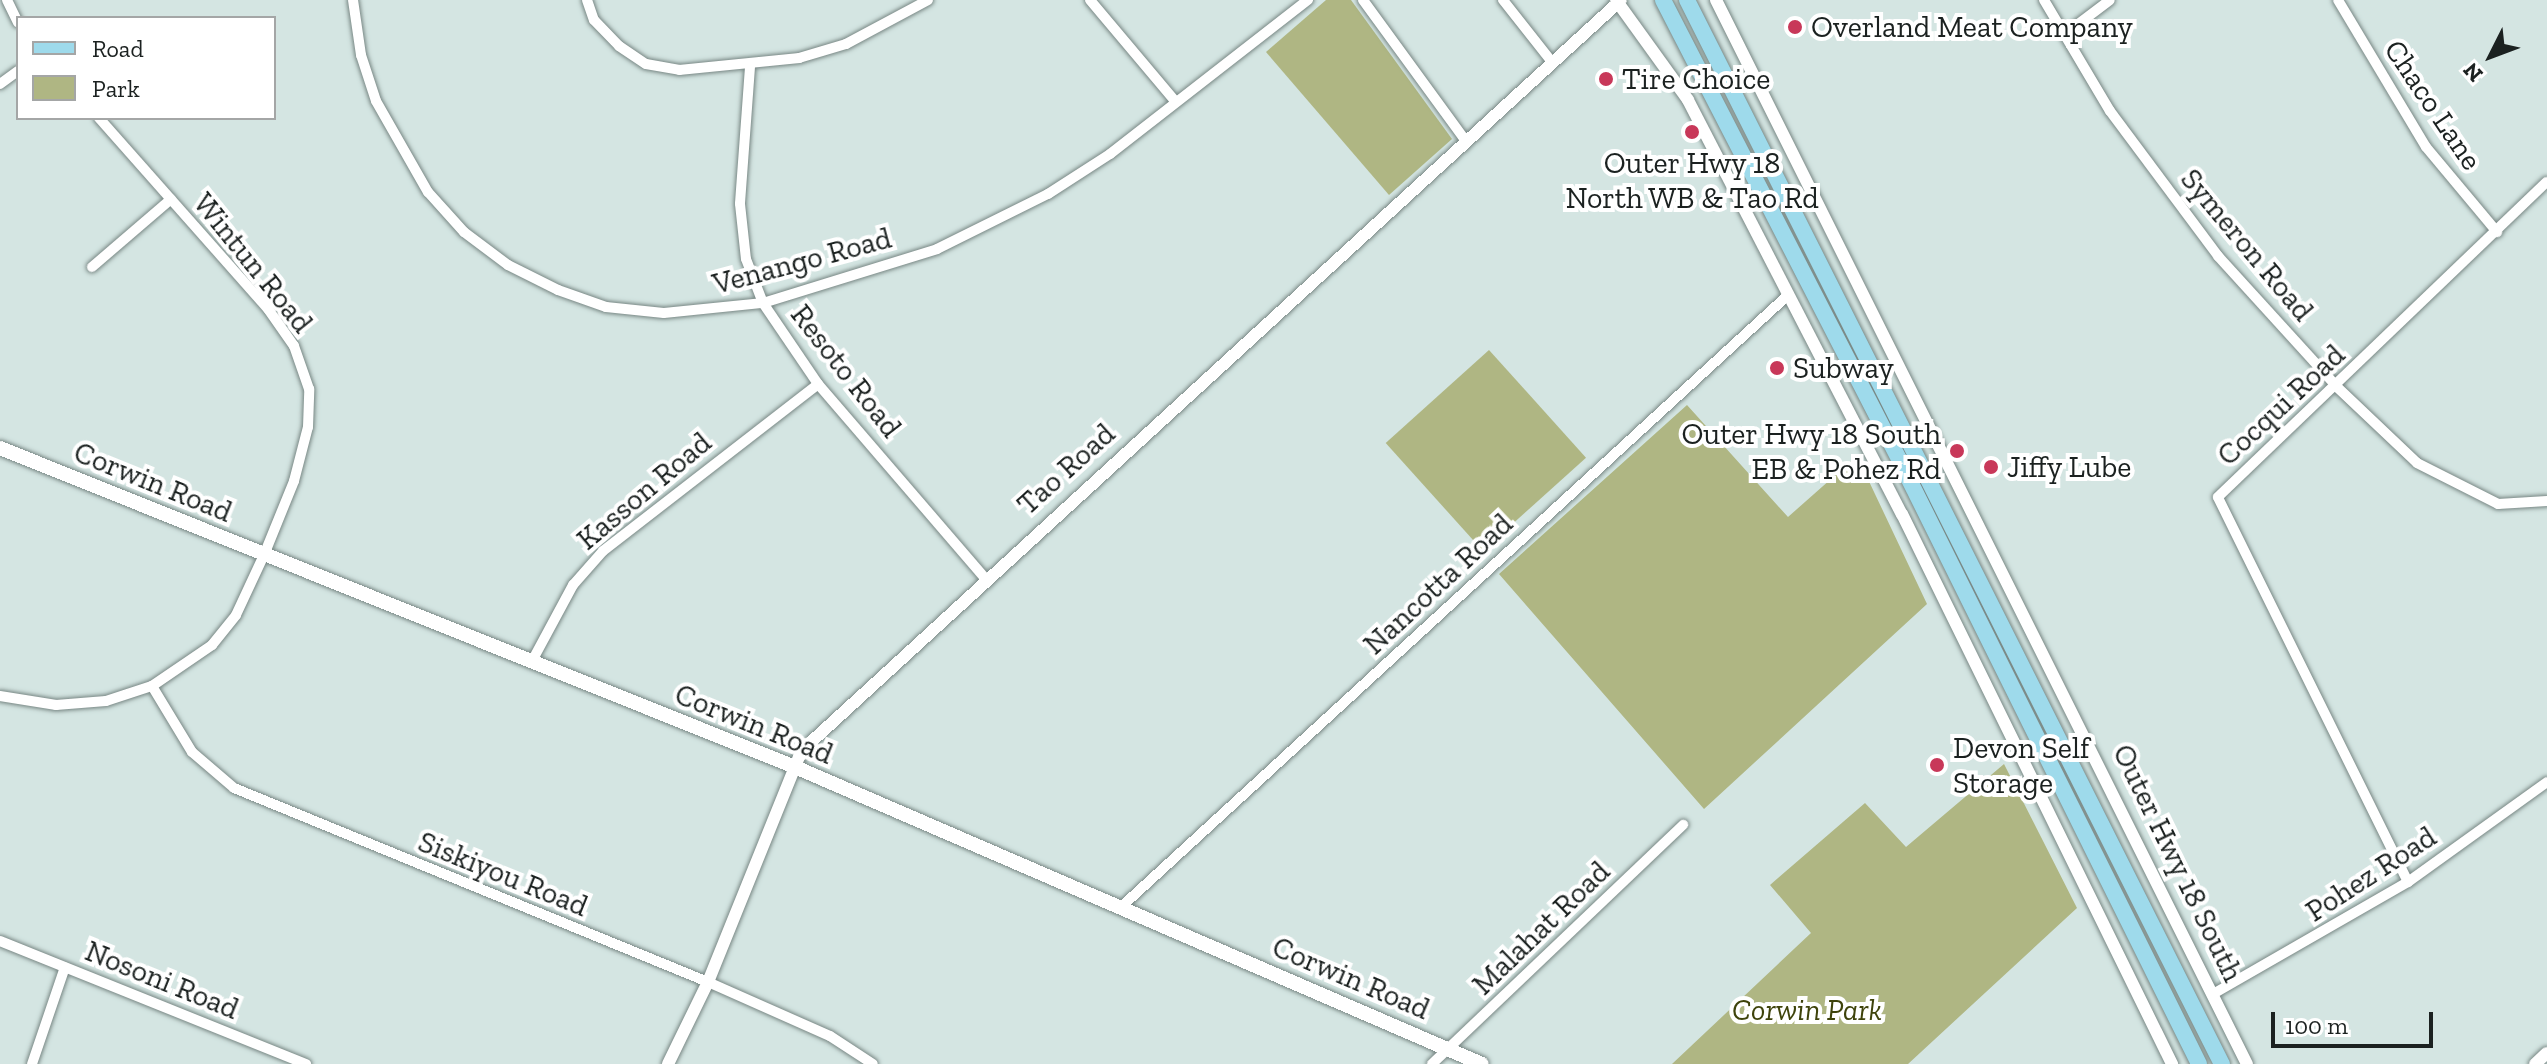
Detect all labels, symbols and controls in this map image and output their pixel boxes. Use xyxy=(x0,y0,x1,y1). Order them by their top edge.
place label: Overland Meat Company xyxy=(1811,9,2133,45)
legend xyxy=(16,16,276,120)
north arrow xyxy=(2451,16,2531,96)
marker: Overland Meat Company xyxy=(1786,18,1804,36)
street label: Chaco Lane xyxy=(2376,33,2490,177)
text: Road xyxy=(92,34,144,63)
text: N xyxy=(2457,57,2488,88)
place label: Tire Choice xyxy=(1622,61,1770,97)
marker: Tire Choice xyxy=(1597,70,1615,88)
text: Park xyxy=(92,74,140,103)
marker: Outer Hwy 18 North WB & Tao Rd xyxy=(1683,123,1701,141)
place label: Outer Hwy 18 North WB & Tao Rd xyxy=(1564,145,1820,216)
street label: Symeron Road xyxy=(2173,162,2321,328)
street label: Wintun Road xyxy=(186,186,320,340)
street label: Venango Road xyxy=(709,220,895,302)
street label: Resoto Road xyxy=(783,297,909,445)
street label: Cocqui Road xyxy=(2210,337,2352,473)
place label: Subway xyxy=(1793,350,1894,386)
marker: Subway xyxy=(1768,359,1786,377)
street label: Tao Road xyxy=(1010,416,1122,522)
place label: Outer Hwy 18 South EB & Pohez Rd xyxy=(1680,416,1941,486)
street label: Kasson Road xyxy=(570,425,718,557)
street label: Corwin Road xyxy=(69,434,237,530)
marker: Outer Hwy 18 South EB & Pohez Rd xyxy=(1948,442,1966,460)
place label: Jiffy Lube xyxy=(2007,449,2132,485)
marker: Jiffy Lube xyxy=(1982,458,2000,476)
street label: Nancotta Road xyxy=(1356,506,1520,662)
street label: Corwin Road xyxy=(670,676,838,772)
place label: Devon Self Storage xyxy=(1953,730,2089,800)
street label: Outer Hwy 18 South xyxy=(2105,738,2251,988)
marker: Devon Self Storage xyxy=(1928,756,1946,774)
street label: Pohez Road xyxy=(2299,819,2443,929)
street label: Siskiyou Road xyxy=(413,824,593,924)
street label: Malahat Road xyxy=(1465,854,1617,1002)
street label: Corwin Road xyxy=(1267,929,1435,1027)
street label: Nosoni Road xyxy=(80,933,244,1027)
park label: Corwin Park xyxy=(1732,992,1882,1028)
scale bar xyxy=(2275,996,2437,1046)
text: 100 m xyxy=(2285,1011,2348,1040)

